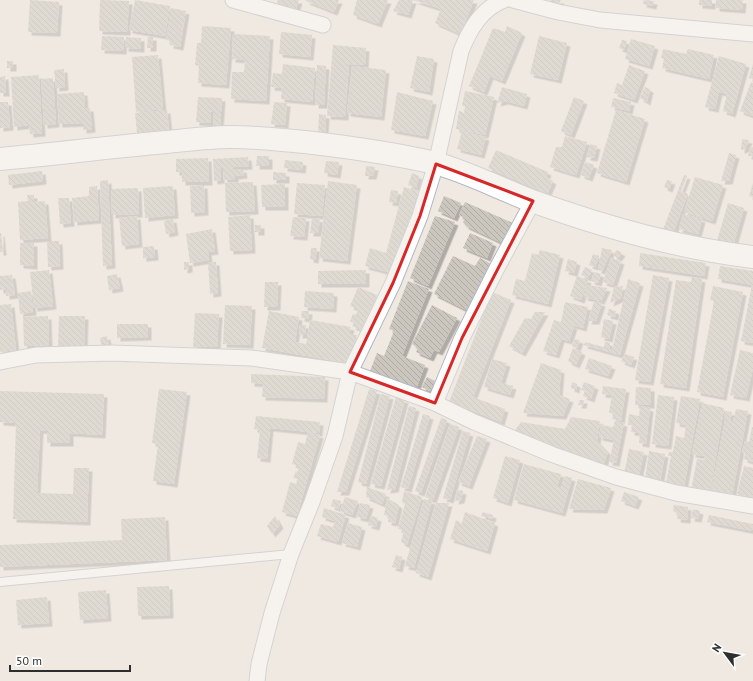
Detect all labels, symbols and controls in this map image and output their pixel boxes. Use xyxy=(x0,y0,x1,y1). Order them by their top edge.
north arrow xyxy=(705,633,745,673)
text: N xyxy=(709,641,724,654)
scale bar xyxy=(10,647,130,673)
text: 50 m xyxy=(16,653,42,668)

